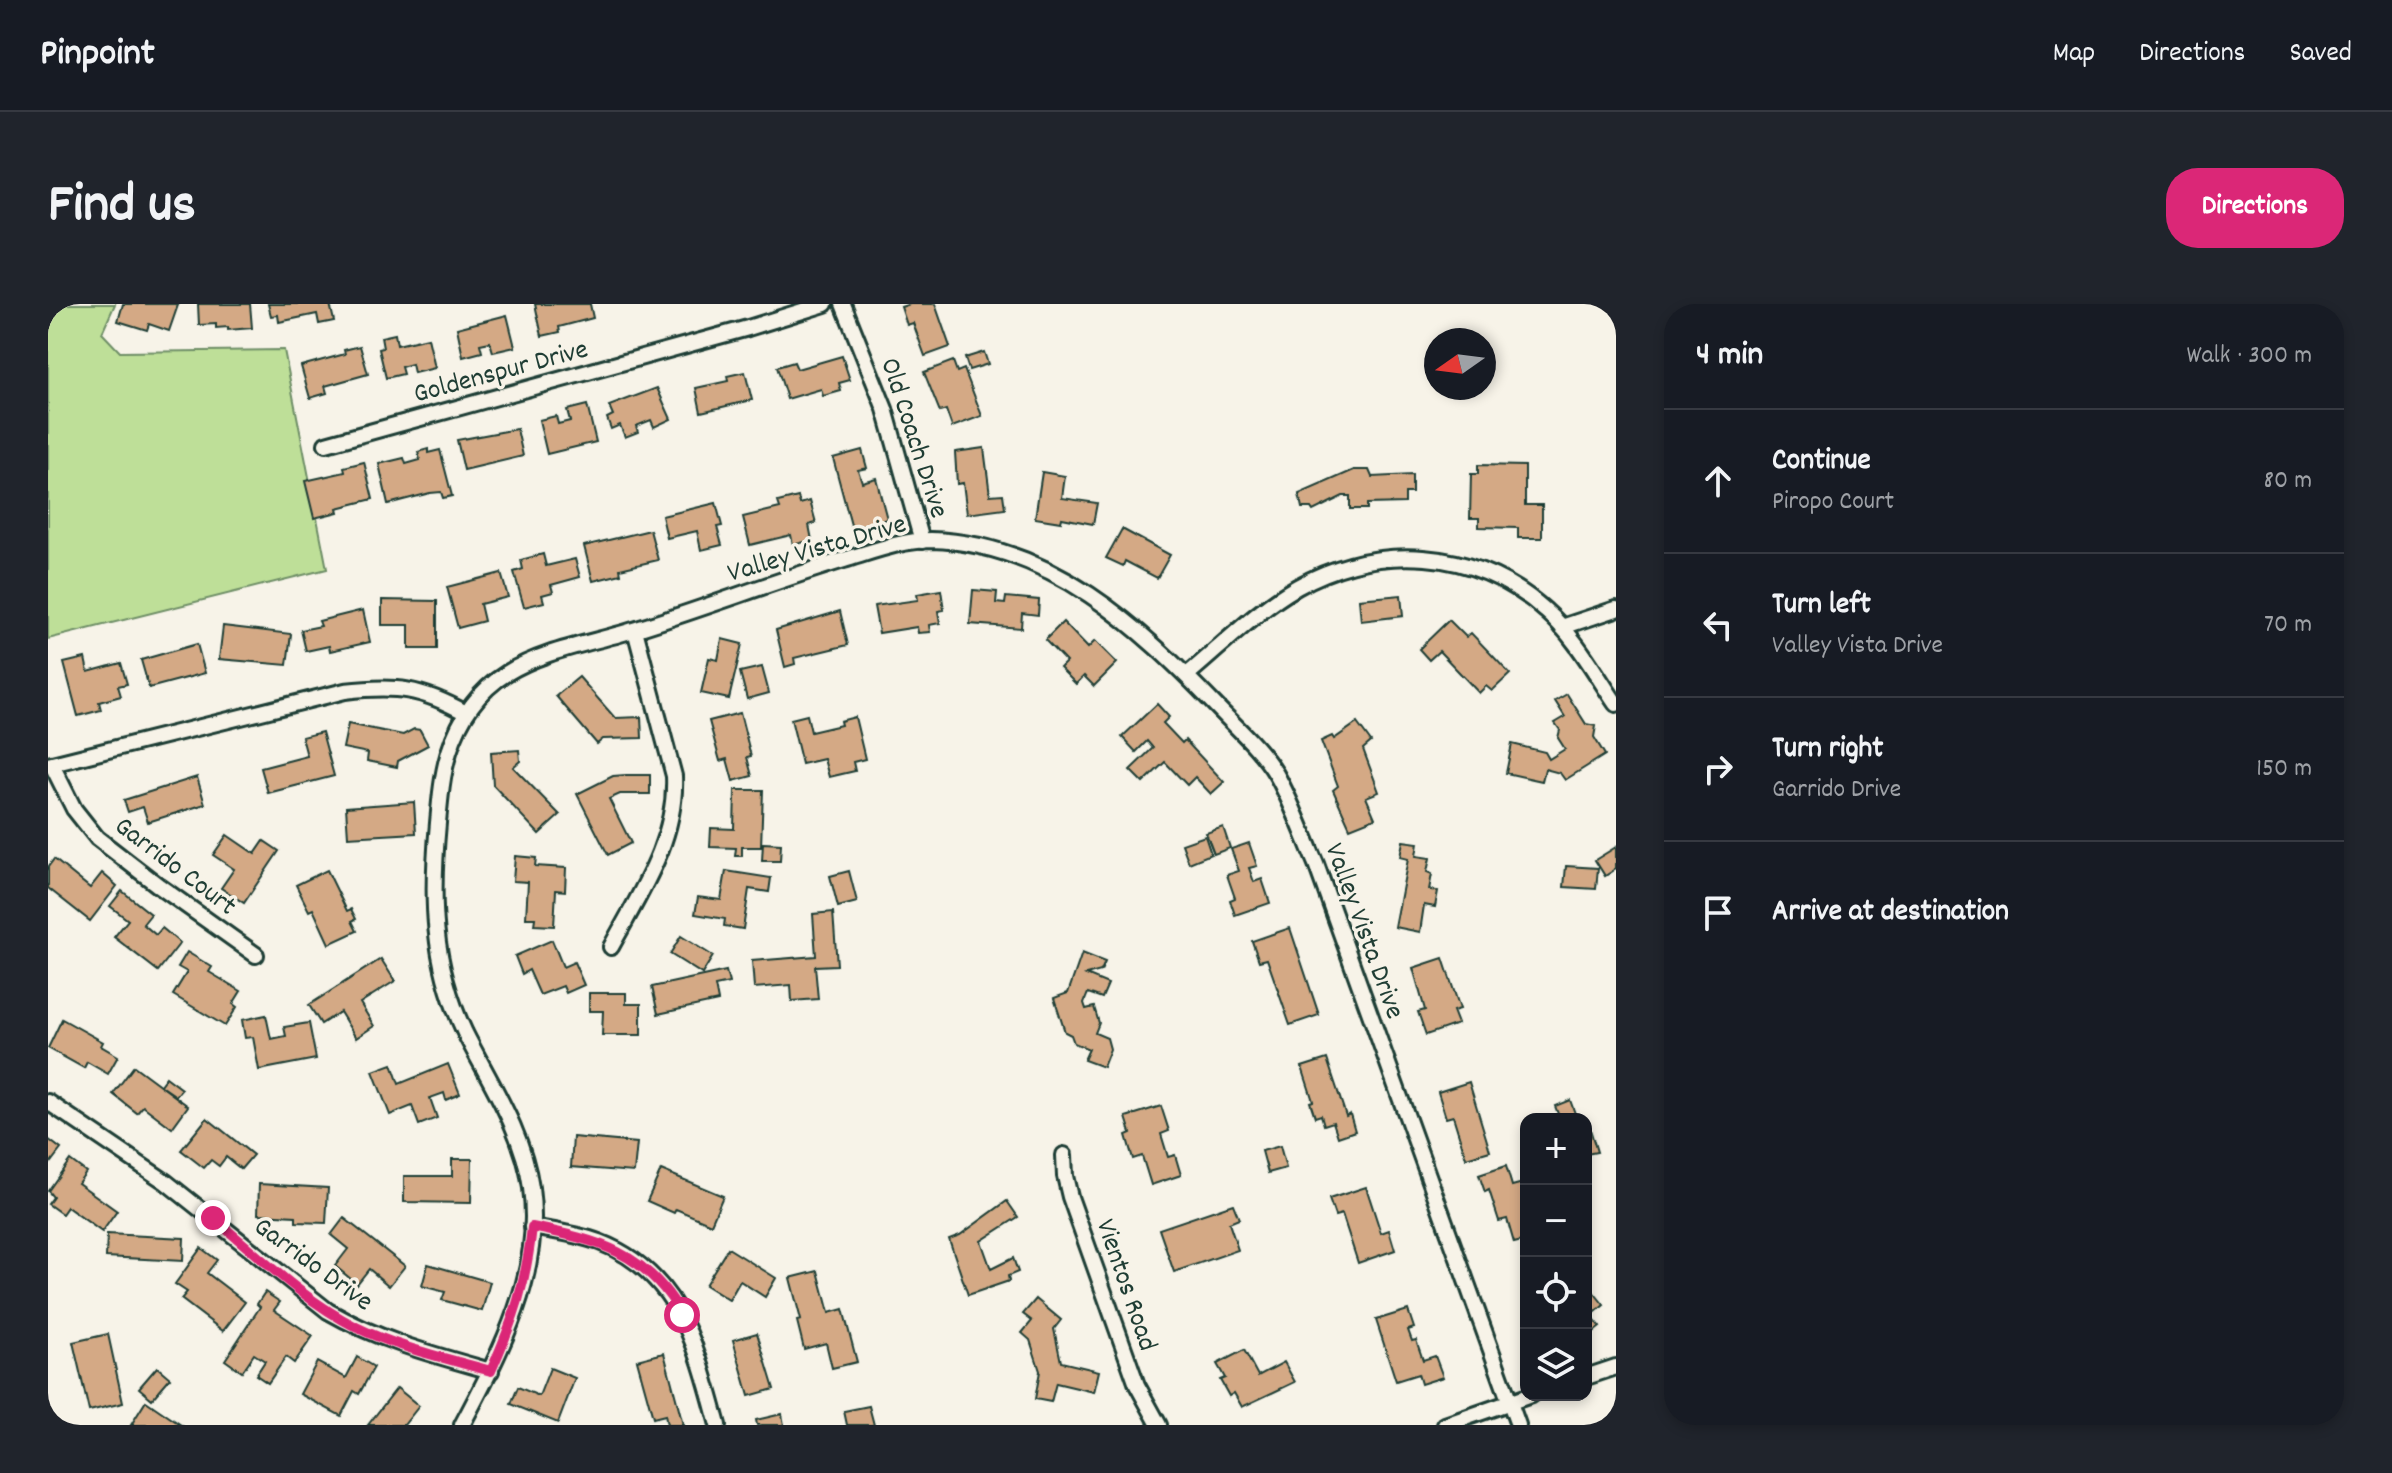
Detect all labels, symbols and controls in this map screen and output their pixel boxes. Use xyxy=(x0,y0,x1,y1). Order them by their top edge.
text: Pinpoint xyxy=(40,28,155,83)
text: Map xyxy=(2053,35,2095,75)
text: Directions xyxy=(2139,35,2245,75)
text: Saved xyxy=(2289,35,2352,75)
text: Find us xyxy=(48,168,196,248)
button: Directions xyxy=(2166,168,2344,248)
north arrow xyxy=(1424,328,1496,400)
street label: Goldenspur Drive xyxy=(410,331,593,416)
text: 4 min xyxy=(1696,332,1763,381)
text: Walk · 300 m xyxy=(2186,338,2312,375)
street label: Old Coach Drive xyxy=(868,353,957,524)
text: Continue xyxy=(1772,441,1871,484)
icon: ahead xyxy=(1696,459,1740,503)
text: 80 m xyxy=(2264,463,2312,500)
text: Piropo Court xyxy=(1772,484,1894,521)
street label: Valley Vista Drive xyxy=(723,506,911,595)
text: Turn left xyxy=(1772,585,1871,628)
icon: left xyxy=(1696,603,1740,647)
text: 70 m xyxy=(2264,607,2312,644)
text: Valley Vista Drive xyxy=(1772,628,1943,665)
text: Turn right xyxy=(1772,729,1883,772)
icon: right xyxy=(1696,747,1740,791)
text: 150 m xyxy=(2256,751,2312,788)
text: Garrido Drive xyxy=(1772,772,1901,809)
street label: Garrido Court xyxy=(104,809,244,927)
street label: Valley Vista Drive xyxy=(1312,838,1413,1025)
icon: arrive xyxy=(1696,891,1740,935)
text: Arrive at destination xyxy=(1772,892,2009,935)
map controls xyxy=(1520,1113,1592,1401)
button: + xyxy=(1520,1113,1592,1185)
button: − xyxy=(1520,1185,1592,1257)
route end xyxy=(195,1200,231,1236)
street label: Garrido Drive xyxy=(244,1209,380,1323)
street label: Vientos Road xyxy=(1083,1214,1166,1357)
button: locate xyxy=(1520,1257,1592,1329)
route start xyxy=(664,1297,700,1333)
button: layers xyxy=(1520,1329,1592,1401)

